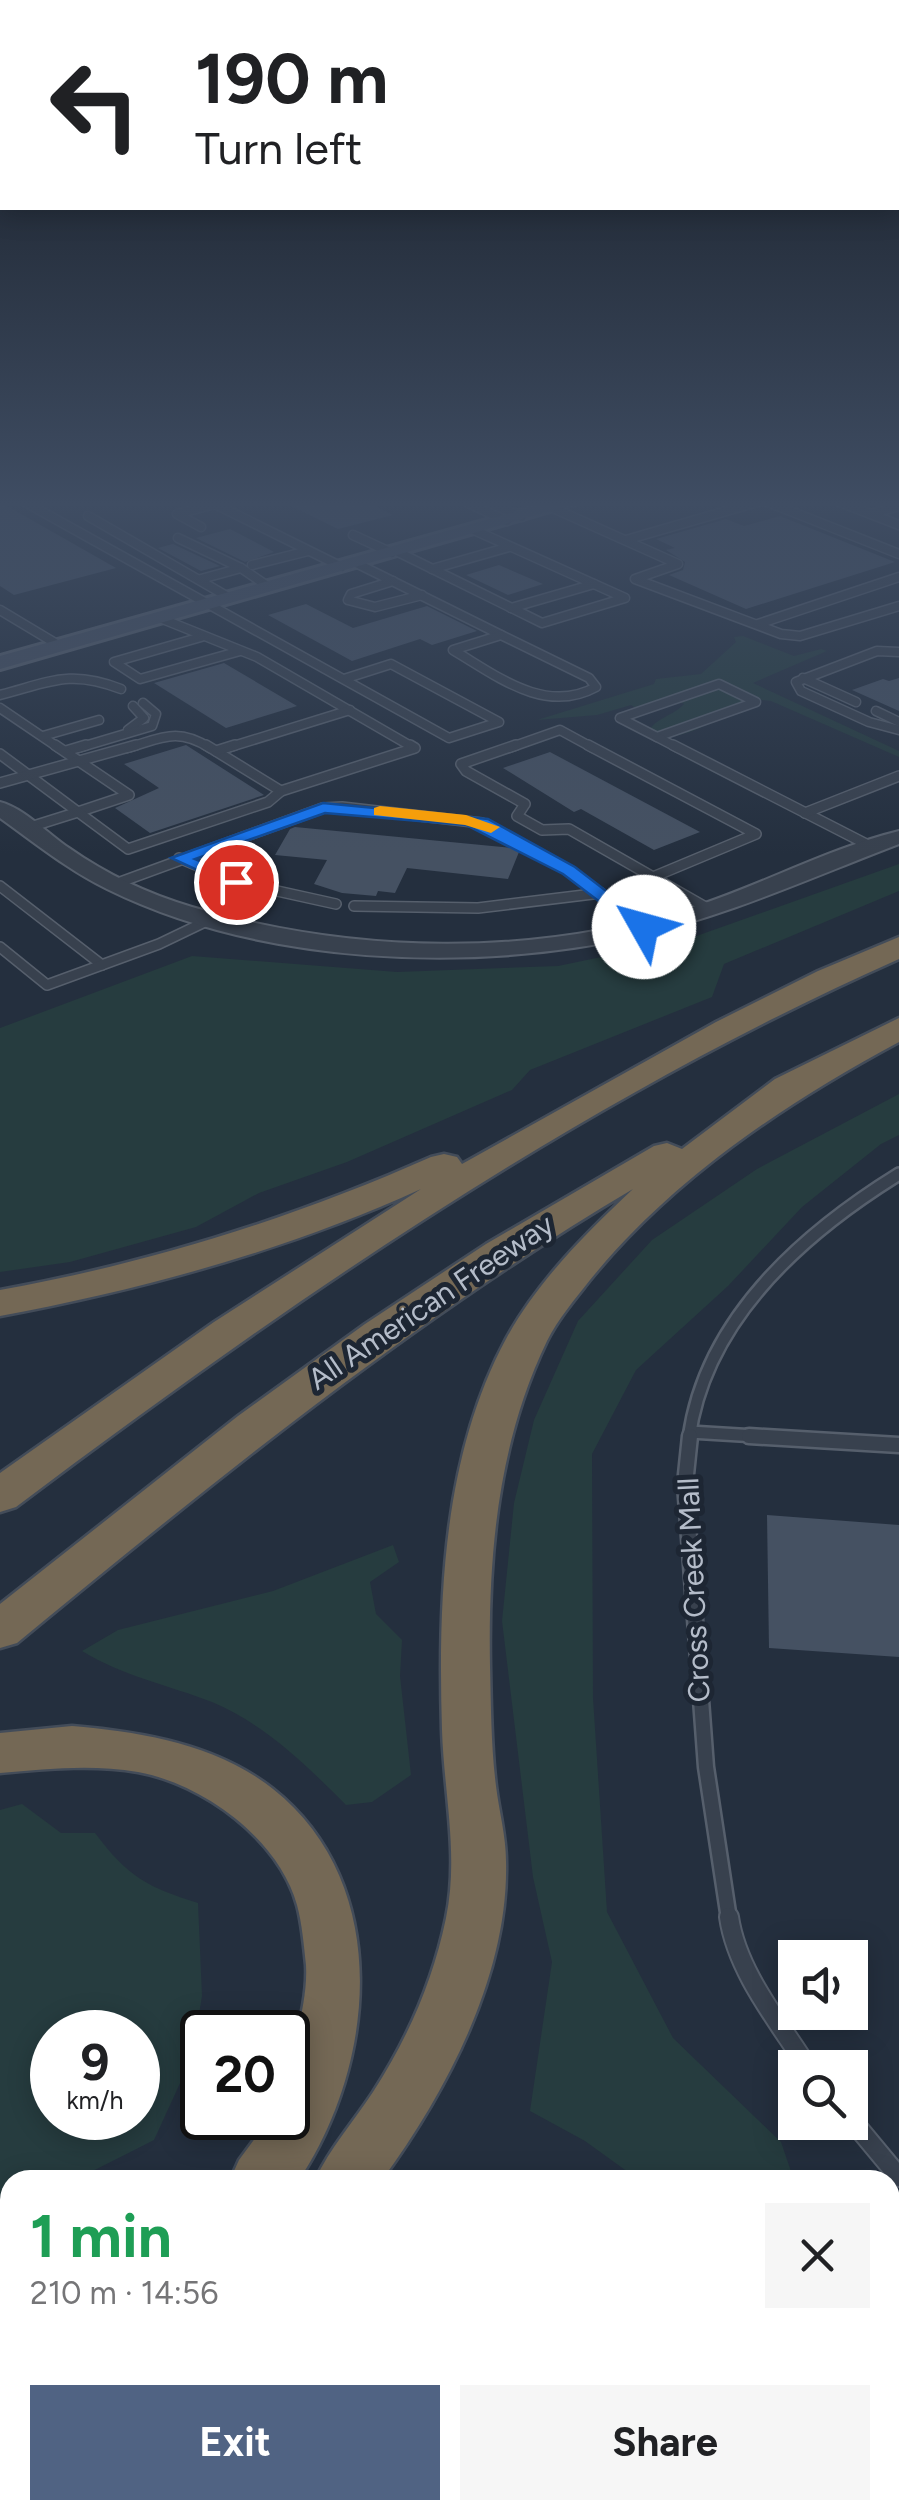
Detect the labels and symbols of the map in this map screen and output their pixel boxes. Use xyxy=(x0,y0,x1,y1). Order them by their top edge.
pin xyxy=(194,840,279,925)
position arrow xyxy=(592,875,696,979)
street label: All American Freeway xyxy=(301,1205,561,1398)
street label: Cross Creek Mall xyxy=(669,1477,718,1703)
speed limit sign: 20 xyxy=(180,2010,310,2140)

